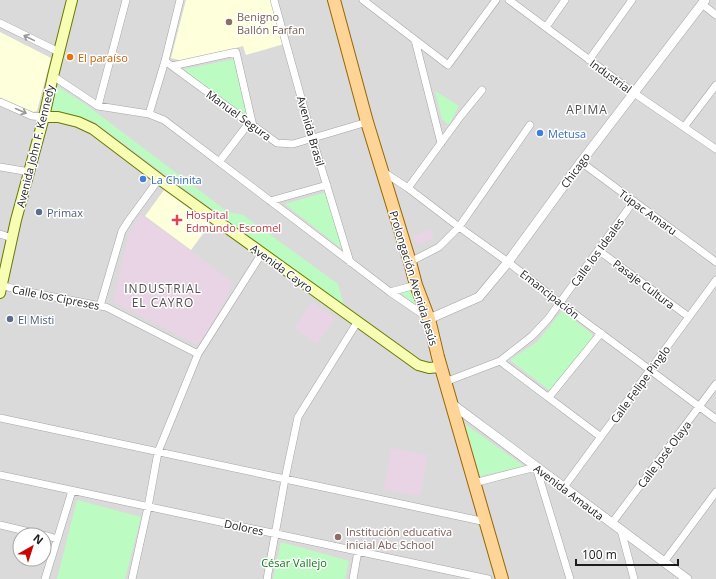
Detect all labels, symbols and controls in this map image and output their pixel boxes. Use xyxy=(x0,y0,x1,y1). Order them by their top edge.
place label: Benigno Ballón Farfan xyxy=(237,9,305,37)
marker: Benigno Ballón Farfan xyxy=(224,17,234,27)
one-way arrow xyxy=(24,34,36,41)
place label: El paraíso xyxy=(78,50,128,65)
marker: El paraíso xyxy=(65,52,75,62)
street label: Industrial xyxy=(587,56,635,96)
street label: Avenida John F. Kennedy xyxy=(12,83,58,209)
street label: Manuel Segura xyxy=(204,86,274,144)
street label: Avenida Brasil xyxy=(294,94,328,168)
district label: APIMA xyxy=(566,101,608,118)
one-way arrow xyxy=(15,108,27,116)
place label: Metusa xyxy=(548,126,586,141)
marker: Metusa xyxy=(535,128,545,138)
street label: Chicago xyxy=(557,149,593,191)
place label: La Chinita xyxy=(151,172,202,187)
marker: La Chinita xyxy=(138,174,148,184)
street label: Túpac Amaru xyxy=(616,186,680,238)
place label: Primax xyxy=(47,205,83,220)
marker: Primax xyxy=(34,207,44,217)
place label: Hospital Edmundo Escomel xyxy=(186,207,281,235)
street label: Prolongación Avenida Jesús xyxy=(386,209,442,347)
marker: Hospital Edmundo Escomel xyxy=(171,214,183,226)
street label: Calle los Ideales xyxy=(567,215,627,289)
street label: Avenida Cayro xyxy=(248,240,316,296)
street label: Pasaje Cultura xyxy=(610,256,678,312)
street label: Emancipación xyxy=(517,266,583,322)
district label: INDUSTRIAL EL CAYRO xyxy=(124,280,202,311)
street label: Calle los Cipreses xyxy=(11,281,101,313)
place label: El Misti xyxy=(18,312,54,327)
marker: El Misti xyxy=(5,314,15,324)
street label: Calle Felipe Pinglo xyxy=(607,342,673,426)
street label: Calle José Olaya xyxy=(634,417,694,491)
street label: Avenida Amauta xyxy=(531,461,607,523)
street label: Dolores xyxy=(223,516,265,538)
place label: Institución educativa inicial Abc School xyxy=(346,524,452,552)
north arrow xyxy=(12,527,52,567)
text: N xyxy=(30,530,47,547)
marker: Institución educativa inicial Abc School xyxy=(333,532,343,542)
scale bar xyxy=(576,541,678,567)
text: 100 m xyxy=(582,546,617,563)
park label: César Vallejo xyxy=(261,555,327,570)

